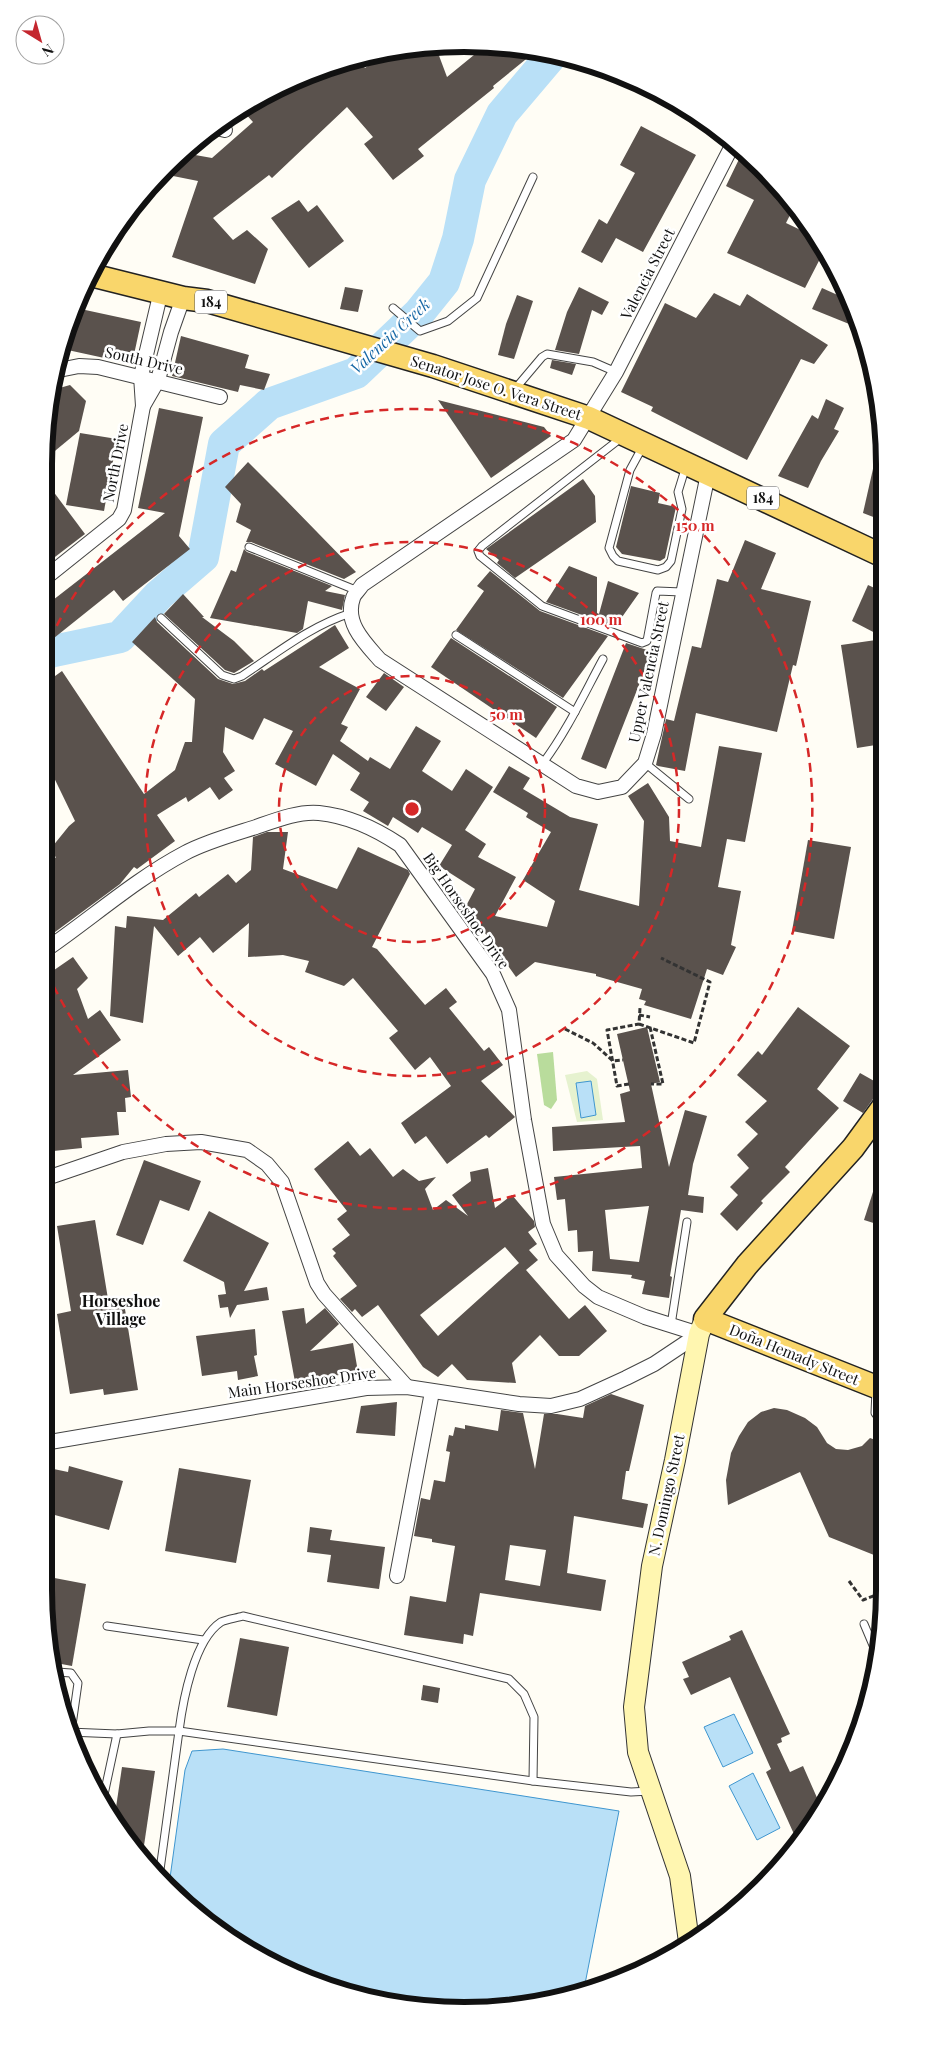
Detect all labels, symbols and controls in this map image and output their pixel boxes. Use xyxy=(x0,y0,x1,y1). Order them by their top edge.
north arrow xyxy=(15,15,65,65)
text: N xyxy=(38,40,58,61)
street label: Valencia Street xyxy=(615,224,679,323)
road number: 184 xyxy=(195,290,227,314)
water label: Valencia Creek xyxy=(345,293,434,378)
street label: South Drive xyxy=(103,341,185,379)
street label: Senator Jose O. Vera Street xyxy=(408,350,585,424)
street label: North Drive xyxy=(98,422,132,504)
road number: 184 xyxy=(747,486,779,509)
text: 150 m xyxy=(675,515,715,535)
street label: Upper Valencia Street xyxy=(623,598,673,744)
text: 100 m xyxy=(580,609,623,629)
text: 50 m xyxy=(489,704,523,724)
centre of rings xyxy=(403,800,421,818)
street label: Big Horseshoe Drive xyxy=(419,848,514,972)
district label: Horseshoe Village xyxy=(82,1290,160,1329)
street label: Doña Hemady Street xyxy=(726,1319,863,1390)
street label: Main Horseshoe Drive xyxy=(226,1362,377,1402)
street label: N. Domingo Street xyxy=(643,1432,689,1557)

